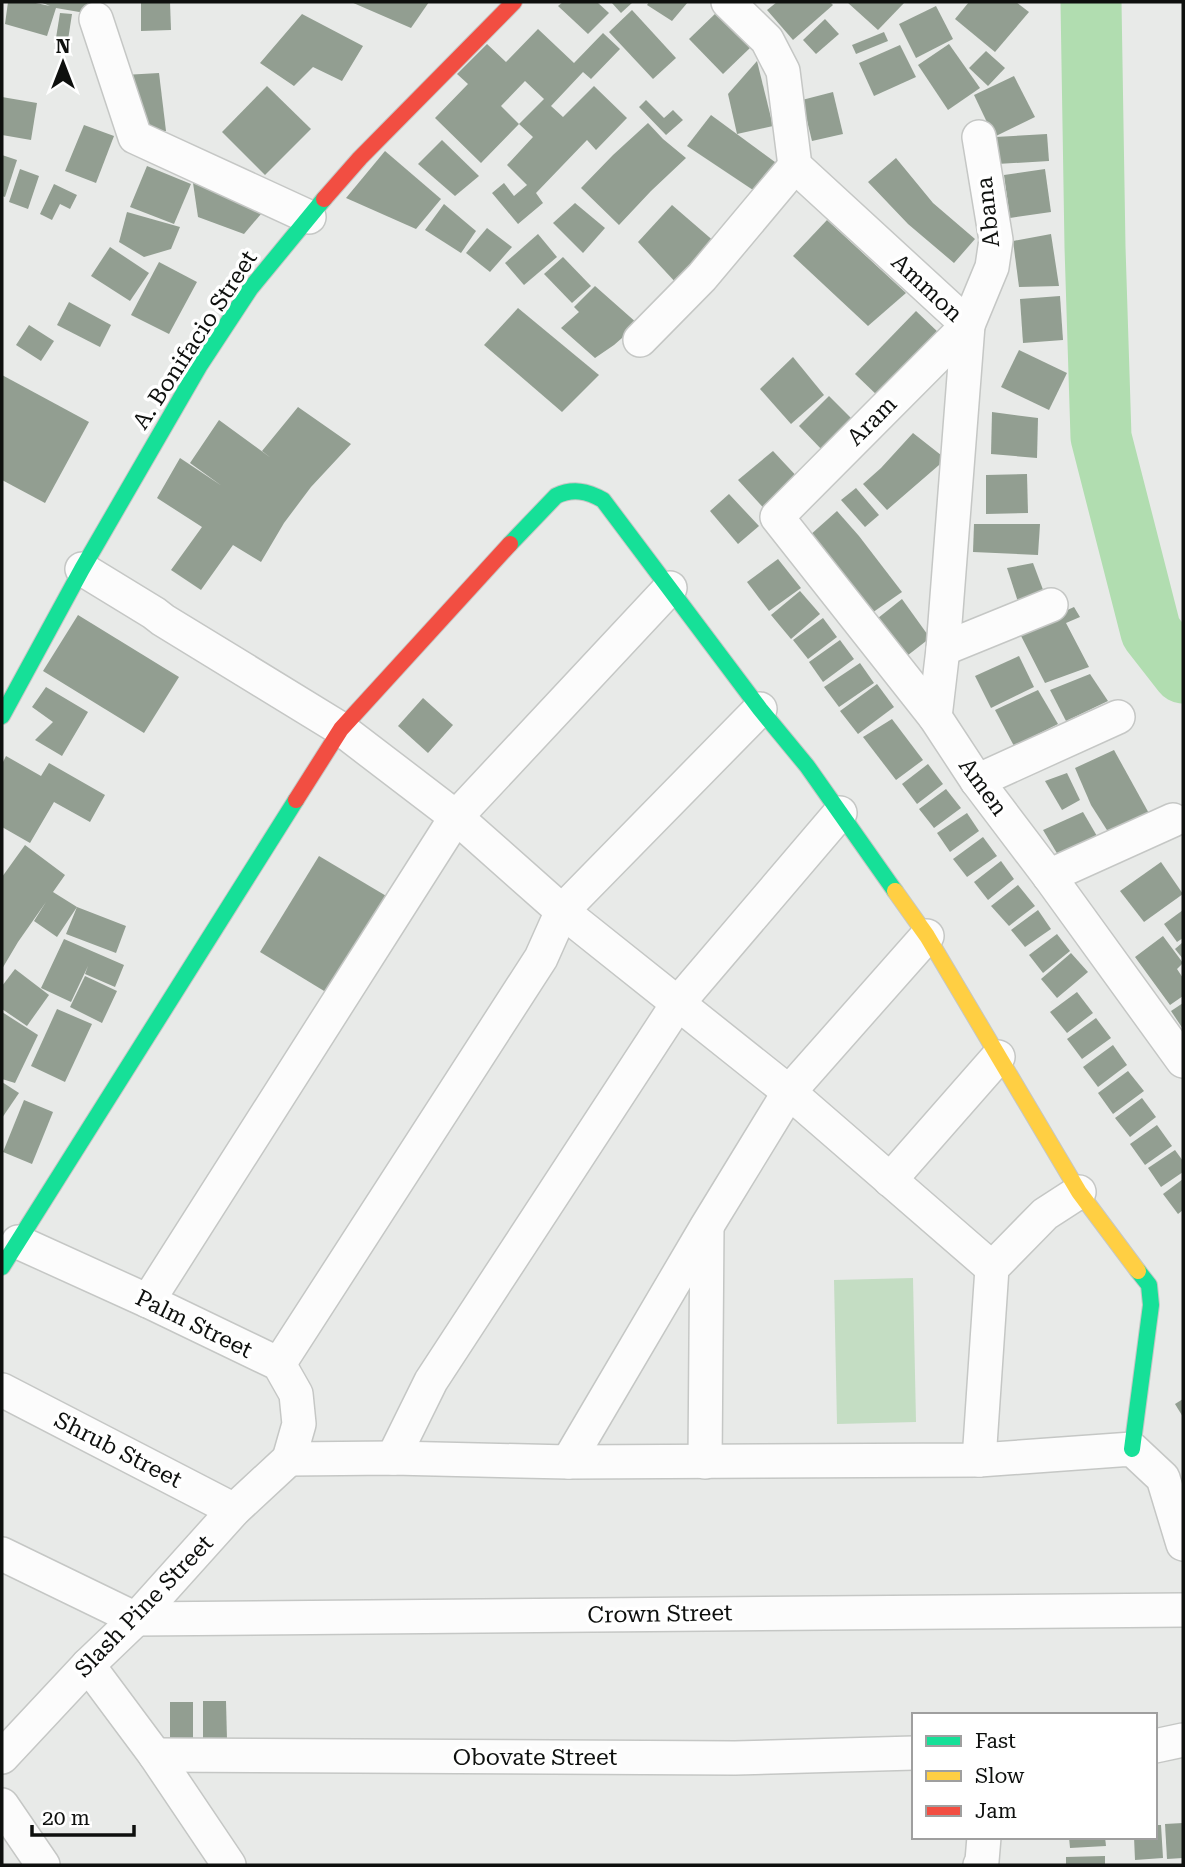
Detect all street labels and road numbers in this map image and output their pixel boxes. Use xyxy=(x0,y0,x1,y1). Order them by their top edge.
street label: Abana xyxy=(971,175,1005,249)
street label: A. Bonifacio Street xyxy=(127,245,263,434)
street label: Ammon xyxy=(886,248,968,328)
street label: Aram xyxy=(842,391,902,451)
street label: Amen xyxy=(953,753,1013,821)
street label: Palm Street xyxy=(131,1284,257,1364)
street label: Shrub Street xyxy=(50,1406,187,1494)
street label: Slash Pine Street xyxy=(69,1529,219,1683)
street label: Crown Street xyxy=(587,1599,733,1629)
street label: Obovate Street xyxy=(453,1744,618,1771)

